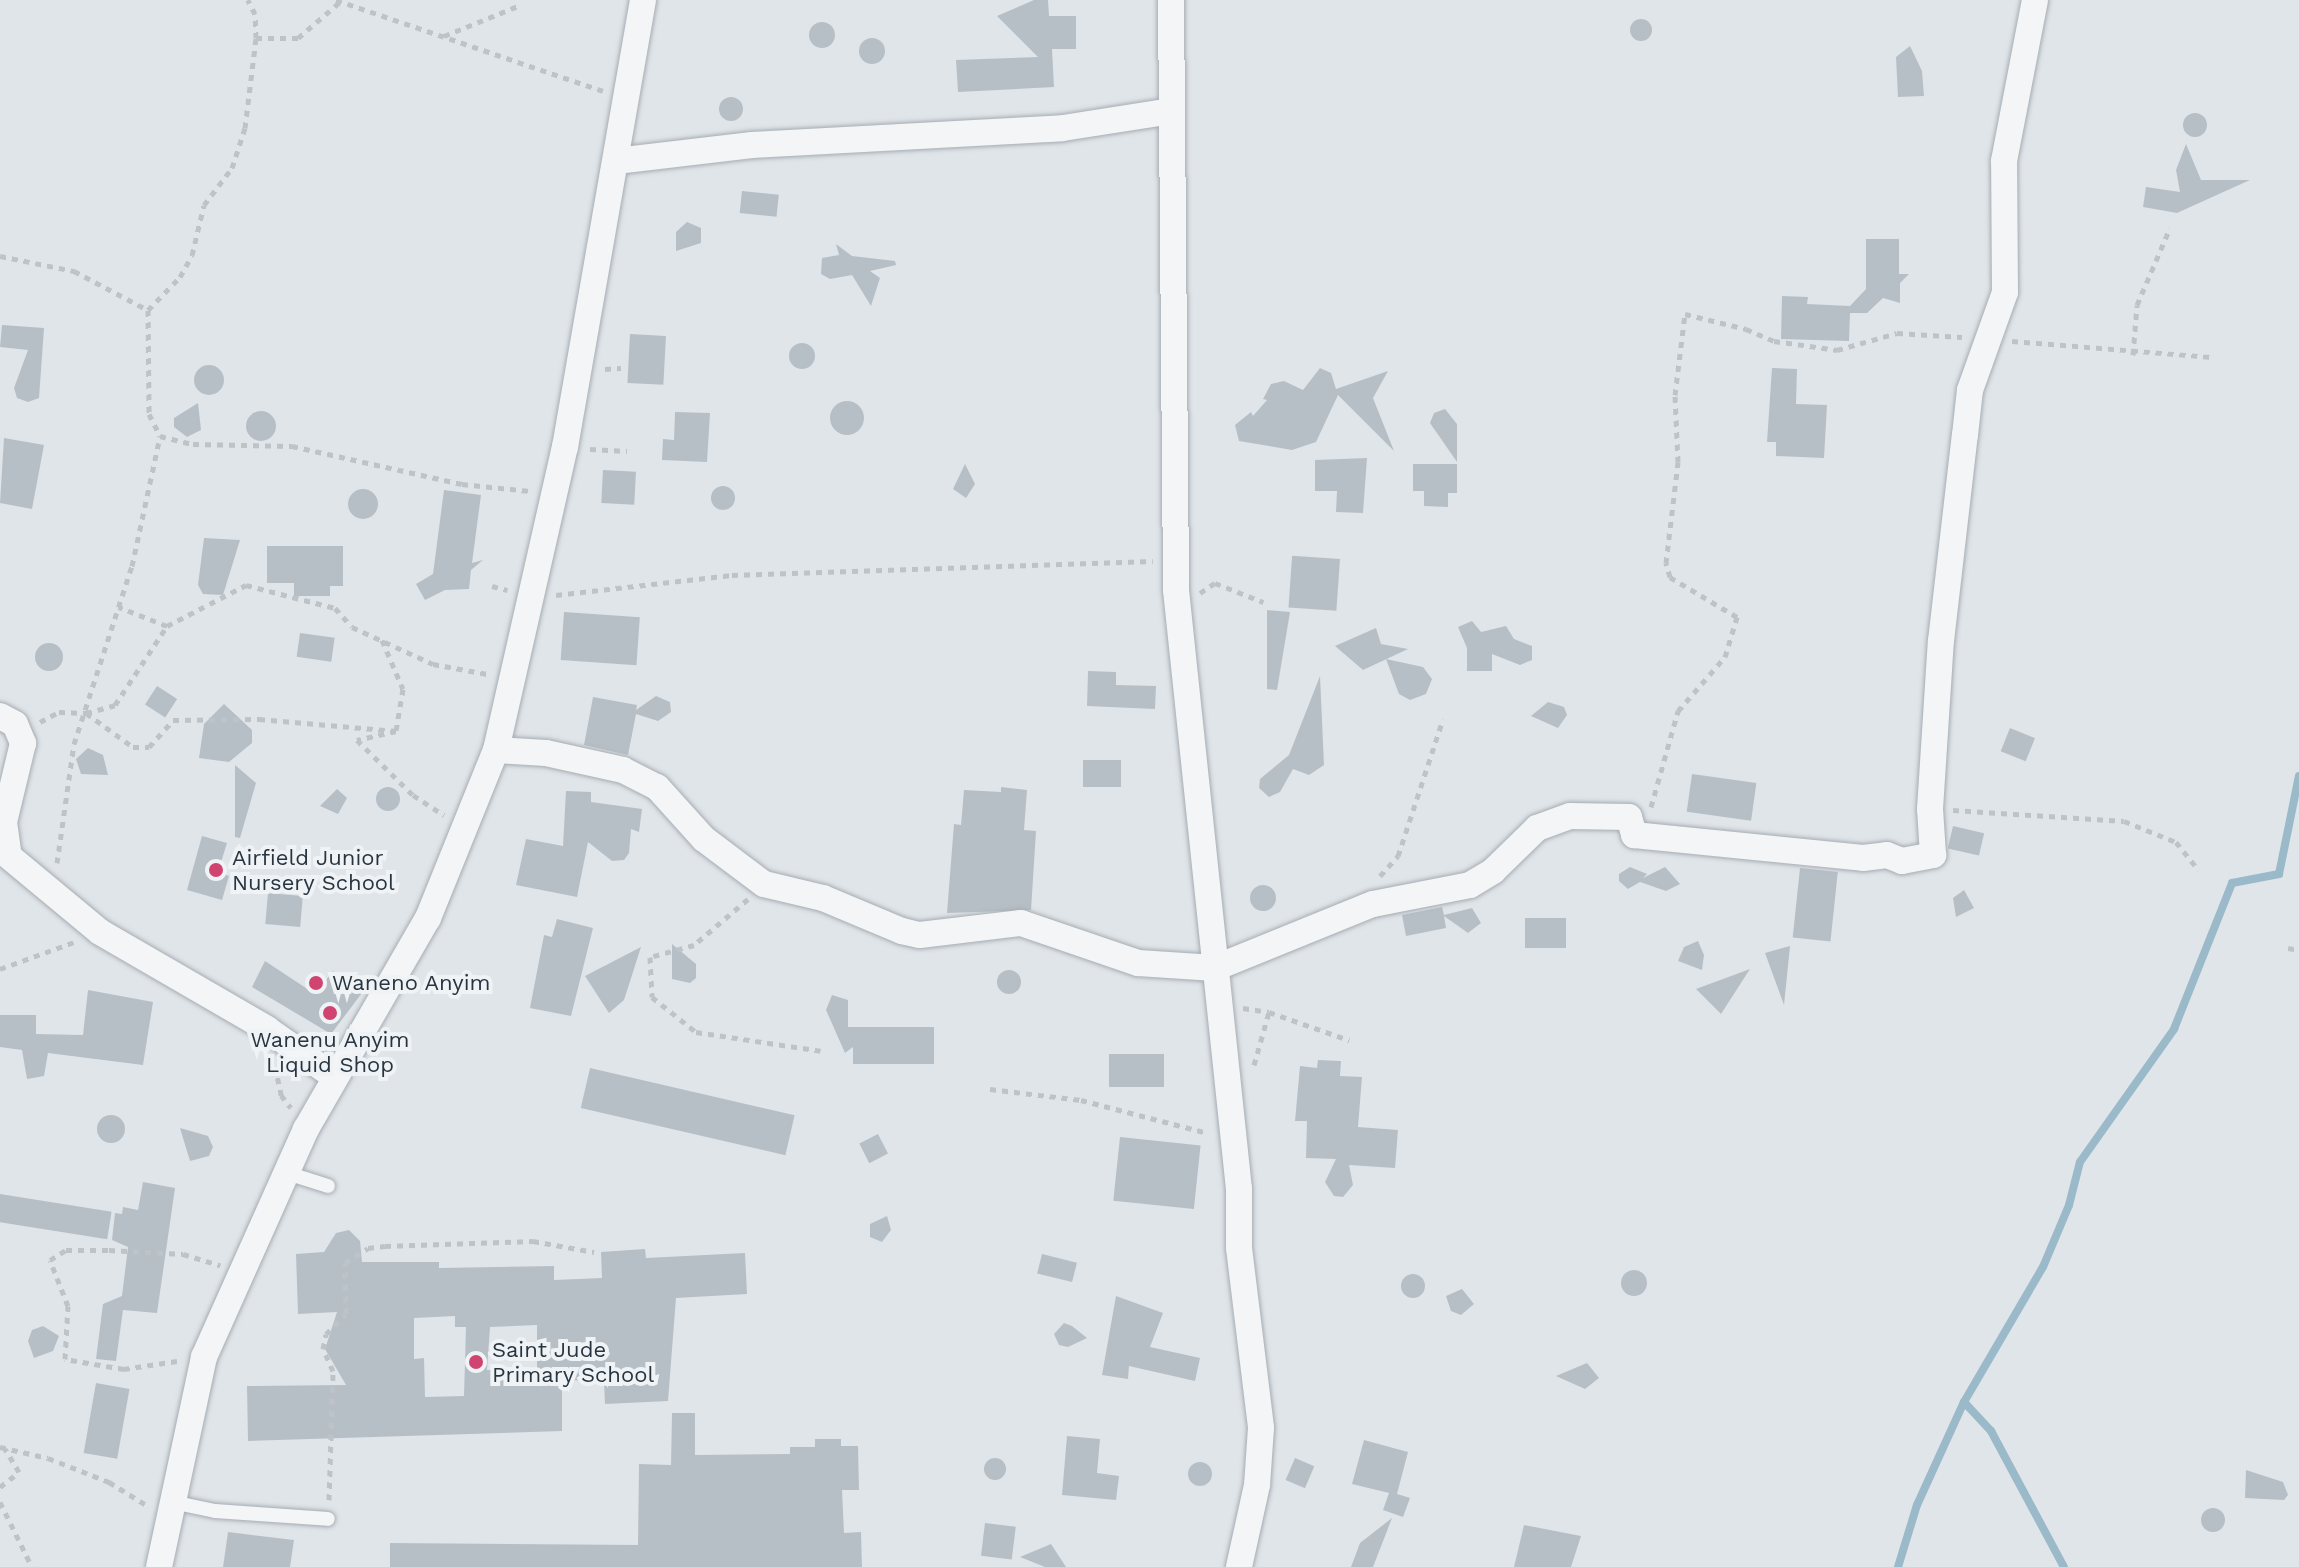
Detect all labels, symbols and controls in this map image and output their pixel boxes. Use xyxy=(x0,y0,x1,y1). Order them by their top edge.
place label: Airfield Junior Nursery School xyxy=(232,844,395,896)
marker: Airfield Junior Nursery School xyxy=(207,861,225,879)
place label: Waneno Anyim xyxy=(332,970,491,996)
marker: Waneno Anyim xyxy=(307,974,325,992)
marker: Wanenu Anyim Liquid Shop xyxy=(321,1004,339,1022)
place label: Wanenu Anyim Liquid Shop xyxy=(250,1026,410,1078)
place label: Saint Jude Primary School xyxy=(492,1336,655,1388)
marker: Saint Jude Primary School xyxy=(467,1353,485,1371)

